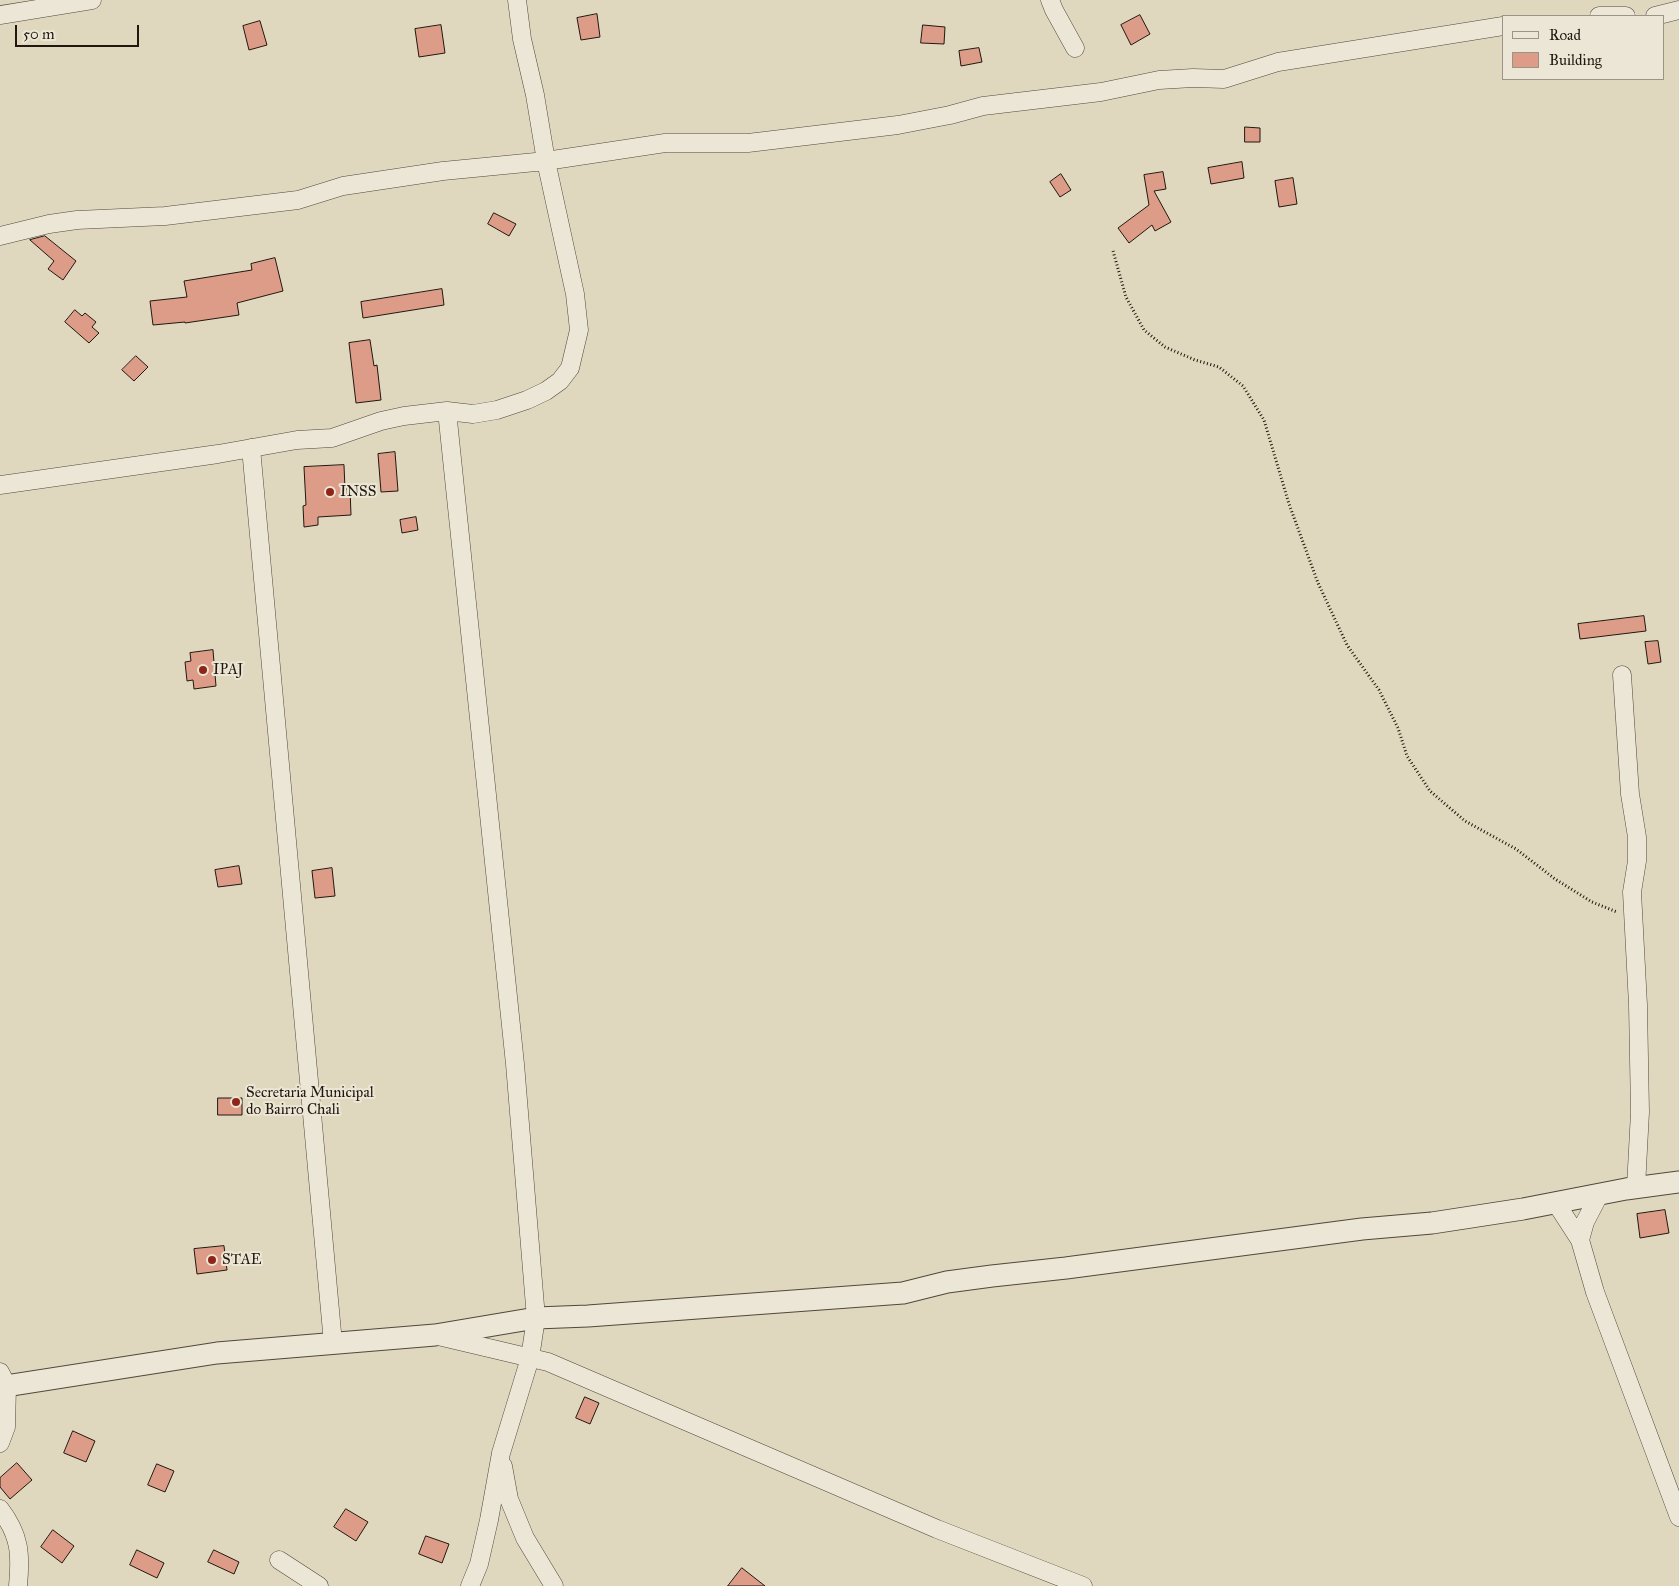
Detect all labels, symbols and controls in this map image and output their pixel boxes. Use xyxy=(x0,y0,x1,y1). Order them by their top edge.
scale bar xyxy=(18,15,141,47)
legend xyxy=(1502,15,1664,80)
text: 50 m xyxy=(23,25,55,43)
text: Road xyxy=(1549,26,1581,44)
text: Building xyxy=(1549,51,1602,69)
place label: INSS xyxy=(340,483,376,501)
marker: INSS xyxy=(324,486,336,498)
place label: IPAJ xyxy=(213,661,243,679)
marker: IPAJ xyxy=(197,664,209,676)
place label: Secretaria Municipal do Bairro Chali xyxy=(246,1084,374,1119)
marker: Secretaria Municipal do Bairro Chali xyxy=(230,1096,242,1108)
place label: STAE xyxy=(222,1251,261,1269)
marker: STAE xyxy=(206,1254,218,1266)

